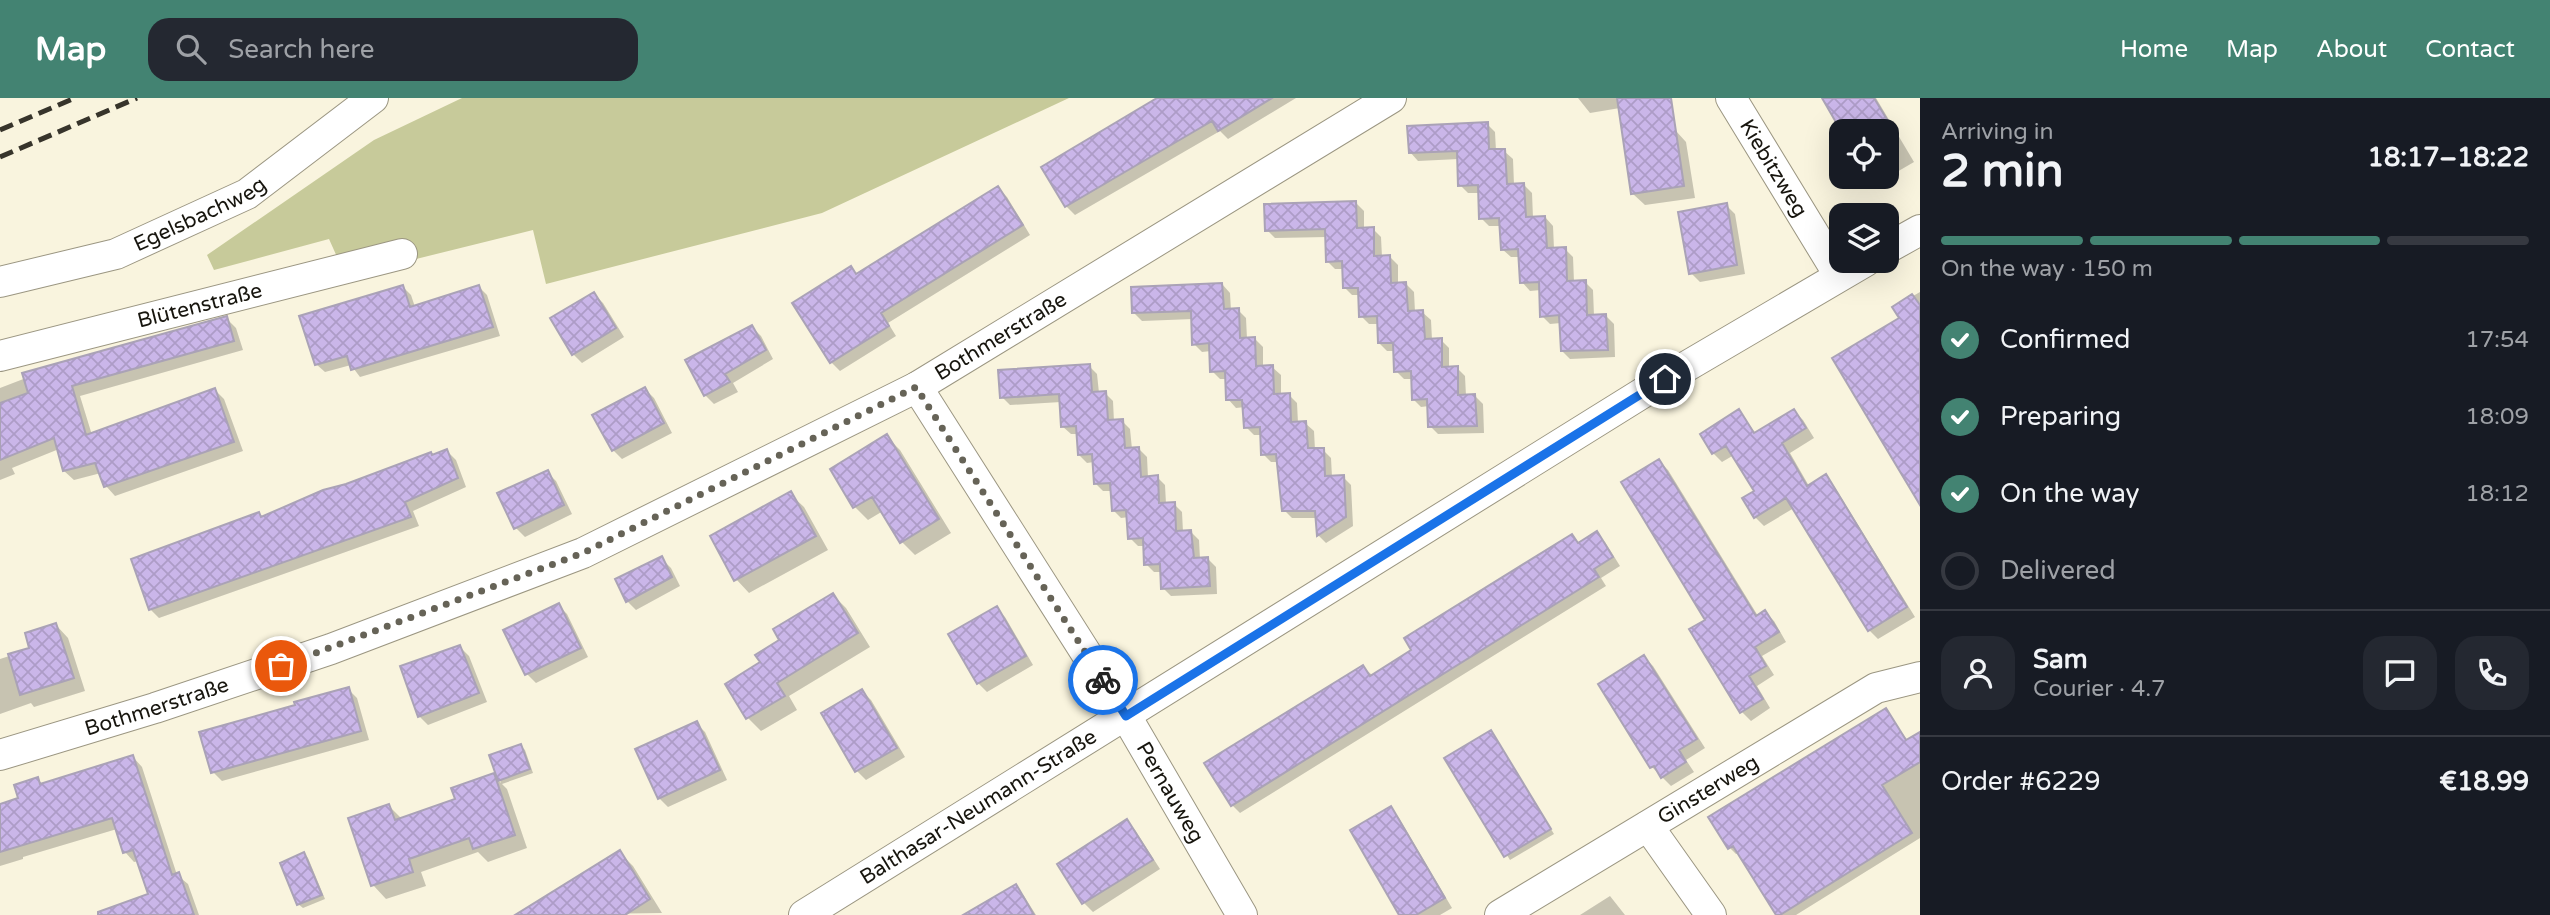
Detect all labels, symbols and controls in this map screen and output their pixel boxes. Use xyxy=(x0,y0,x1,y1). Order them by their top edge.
search box xyxy=(148,18,638,81)
text: Map xyxy=(35,30,106,69)
icon: search xyxy=(172,30,210,68)
text: Search here xyxy=(228,34,374,65)
text: Home xyxy=(2120,35,2188,64)
text: Map xyxy=(2226,35,2278,64)
text: About xyxy=(2316,35,2387,64)
text: Contact xyxy=(2425,35,2515,64)
street label: Kiebitzweg xyxy=(1734,115,1813,222)
text: Arriving in xyxy=(1941,118,2054,146)
map controls xyxy=(1829,119,1899,273)
button: locate xyxy=(1829,119,1899,189)
text: 18:17–18:22 xyxy=(2368,142,2529,173)
text: 2 min xyxy=(1941,144,2064,199)
street label: Egelsbachweg xyxy=(130,172,271,257)
button: layers xyxy=(1829,203,1899,273)
text: On the way · 150 m xyxy=(1941,255,2153,283)
street label: Blütenstraße xyxy=(135,278,265,334)
street label: Bothmerstraße xyxy=(930,287,1071,386)
icon: check xyxy=(1941,321,1979,359)
text: Confirmed xyxy=(2000,324,2130,355)
text: 17:54 xyxy=(2465,326,2529,354)
pin xyxy=(1635,349,1695,409)
icon: home xyxy=(1646,360,1684,398)
icon: check xyxy=(1941,398,1979,436)
text: Preparing xyxy=(2000,401,2121,432)
text: 18:09 xyxy=(2465,403,2529,431)
icon: check xyxy=(1941,475,1979,513)
text: On the way xyxy=(2000,478,2140,509)
text: 18:12 xyxy=(2465,480,2529,508)
text: Delivered xyxy=(2000,555,2116,586)
pin xyxy=(251,636,311,696)
button: person xyxy=(1941,636,2015,710)
button: chat xyxy=(2363,636,2437,710)
button: phone xyxy=(2455,636,2529,710)
text: Sam xyxy=(2033,644,2088,675)
courier xyxy=(1068,645,1138,715)
icon: bag xyxy=(262,647,300,685)
icon: bike xyxy=(1084,661,1122,699)
street label: Bothmerstraße xyxy=(82,672,232,742)
text: Courier · 4.7 xyxy=(2033,675,2166,703)
street label: Balthasar-Neumann-Straße xyxy=(855,724,1101,890)
street label: Pernauweg xyxy=(1131,737,1209,847)
street label: Ginsterweg xyxy=(1653,750,1763,830)
text: Order #6229 xyxy=(1941,766,2101,797)
text: €18.99 xyxy=(2439,766,2529,797)

